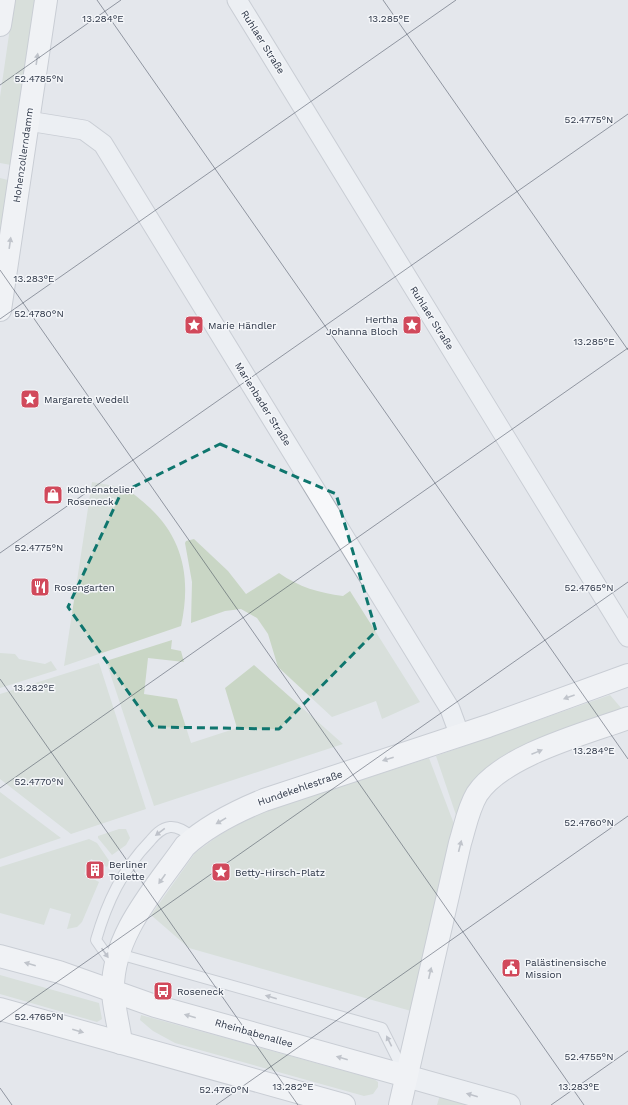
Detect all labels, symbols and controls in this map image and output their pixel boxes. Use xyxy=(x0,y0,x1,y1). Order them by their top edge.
street label: Ruhlaer Straße xyxy=(239,8,287,76)
text: 13.284°E xyxy=(82,13,124,24)
text: 13.285°E xyxy=(368,13,410,24)
one-way arrow xyxy=(34,53,40,65)
text: 52.4785°N xyxy=(14,73,64,84)
street label: Hohenzollerndamm xyxy=(11,107,35,203)
text: 52.4775°N xyxy=(565,114,613,125)
one-way arrow xyxy=(7,237,13,249)
text: 13.283°E xyxy=(14,273,55,284)
street label: Ruhlaer Straße xyxy=(408,284,456,352)
text: 52.4780°N xyxy=(14,308,64,319)
place icon: Marie Händler xyxy=(183,314,205,336)
place label: Hertha Johanna Bloch xyxy=(326,314,398,337)
place icon: Hertha Johanna Bloch xyxy=(401,314,423,336)
place label: Marie Händler xyxy=(208,320,276,331)
text: 13.285°E xyxy=(573,336,615,347)
street label: Marienbader Straße xyxy=(233,360,293,448)
place icon: Margarete Wedell xyxy=(19,388,41,410)
place label: Margarete Wedell xyxy=(44,394,129,405)
shop icon: Küchenatelier Roseneck xyxy=(42,484,64,506)
place label: Küchenatelier Roseneck xyxy=(67,484,134,507)
text: 52.4775°N xyxy=(15,542,63,553)
restaurant icon: Rosengarten xyxy=(29,576,51,598)
place label: Rosengarten xyxy=(54,582,115,593)
text: 52.4765°N xyxy=(564,582,614,593)
text: 13.282°E xyxy=(13,682,55,693)
one-way arrow xyxy=(563,694,575,700)
text: 13.284°E xyxy=(573,745,615,756)
one-way arrow xyxy=(532,748,544,754)
one-way arrow xyxy=(381,756,393,762)
street label: Hundekehlestraße xyxy=(256,768,344,808)
text: 52.4770°N xyxy=(15,776,64,787)
text: 52.4760°N xyxy=(564,817,614,828)
one-way arrow xyxy=(215,818,227,825)
one-way arrow xyxy=(155,828,166,836)
one-way arrow xyxy=(457,840,463,852)
building icon: Berliner Toilette xyxy=(84,859,106,881)
place label: Berliner Toilette xyxy=(109,859,147,882)
place icon: Betty-Hirsch-Platz xyxy=(210,861,232,883)
place label: Betty-Hirsch-Platz xyxy=(235,867,325,878)
one-way arrow xyxy=(158,874,166,885)
one-way arrow xyxy=(101,948,109,958)
public building icon: Palästinensische Mission xyxy=(500,957,522,979)
place label: Palästinensische Mission xyxy=(525,957,607,980)
one-way arrow xyxy=(23,961,35,967)
one-way arrow xyxy=(428,967,434,979)
bus stop icon: Roseneck xyxy=(152,980,174,1002)
place label: Roseneck xyxy=(177,986,224,997)
one-way arrow xyxy=(265,994,277,1000)
text: 52.4765°N xyxy=(14,1011,64,1022)
one-way arrow xyxy=(184,1012,196,1018)
street label: Rheinbabenallee xyxy=(214,1017,295,1049)
one-way arrow xyxy=(72,1028,84,1034)
one-way arrow xyxy=(386,1035,392,1047)
text: 52.4755°N xyxy=(564,1051,614,1062)
one-way arrow xyxy=(335,1055,347,1061)
text: 13.282°E xyxy=(272,1081,314,1092)
text: 13.283°E xyxy=(559,1081,600,1092)
text: 52.4760°N xyxy=(199,1084,249,1095)
one-way arrow xyxy=(466,1091,478,1097)

